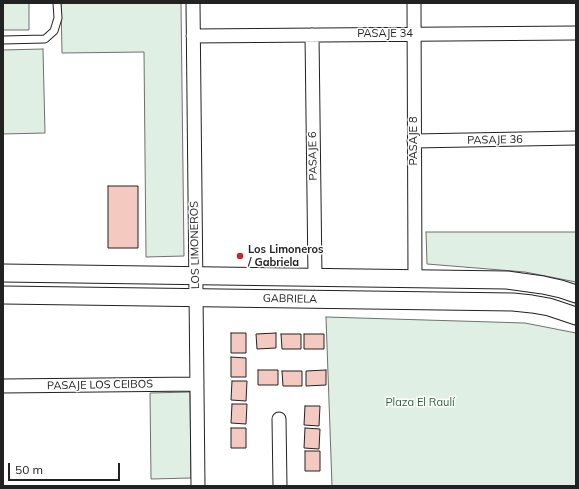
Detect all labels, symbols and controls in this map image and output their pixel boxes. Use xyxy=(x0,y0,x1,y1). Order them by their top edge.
street label: PASAJE 34 xyxy=(357,27,413,41)
street label: PASAJE 8 xyxy=(407,116,421,166)
street label: PASAJE 6 xyxy=(306,131,320,181)
street label: PASAJE 36 xyxy=(467,133,523,147)
street label: LOS LIMONEROS xyxy=(188,201,202,289)
place label: Los Limoneros / Gabriela xyxy=(248,243,323,269)
marker: Los Limoneros / Gabriela xyxy=(235,251,245,261)
street label: GABRIELA xyxy=(263,292,317,306)
street label: PASAJE LOS CEIBOS xyxy=(47,377,153,393)
park label: Plaza El Raulí xyxy=(385,396,455,410)
scale bar xyxy=(10,455,122,481)
text: 50 m xyxy=(15,462,43,477)

